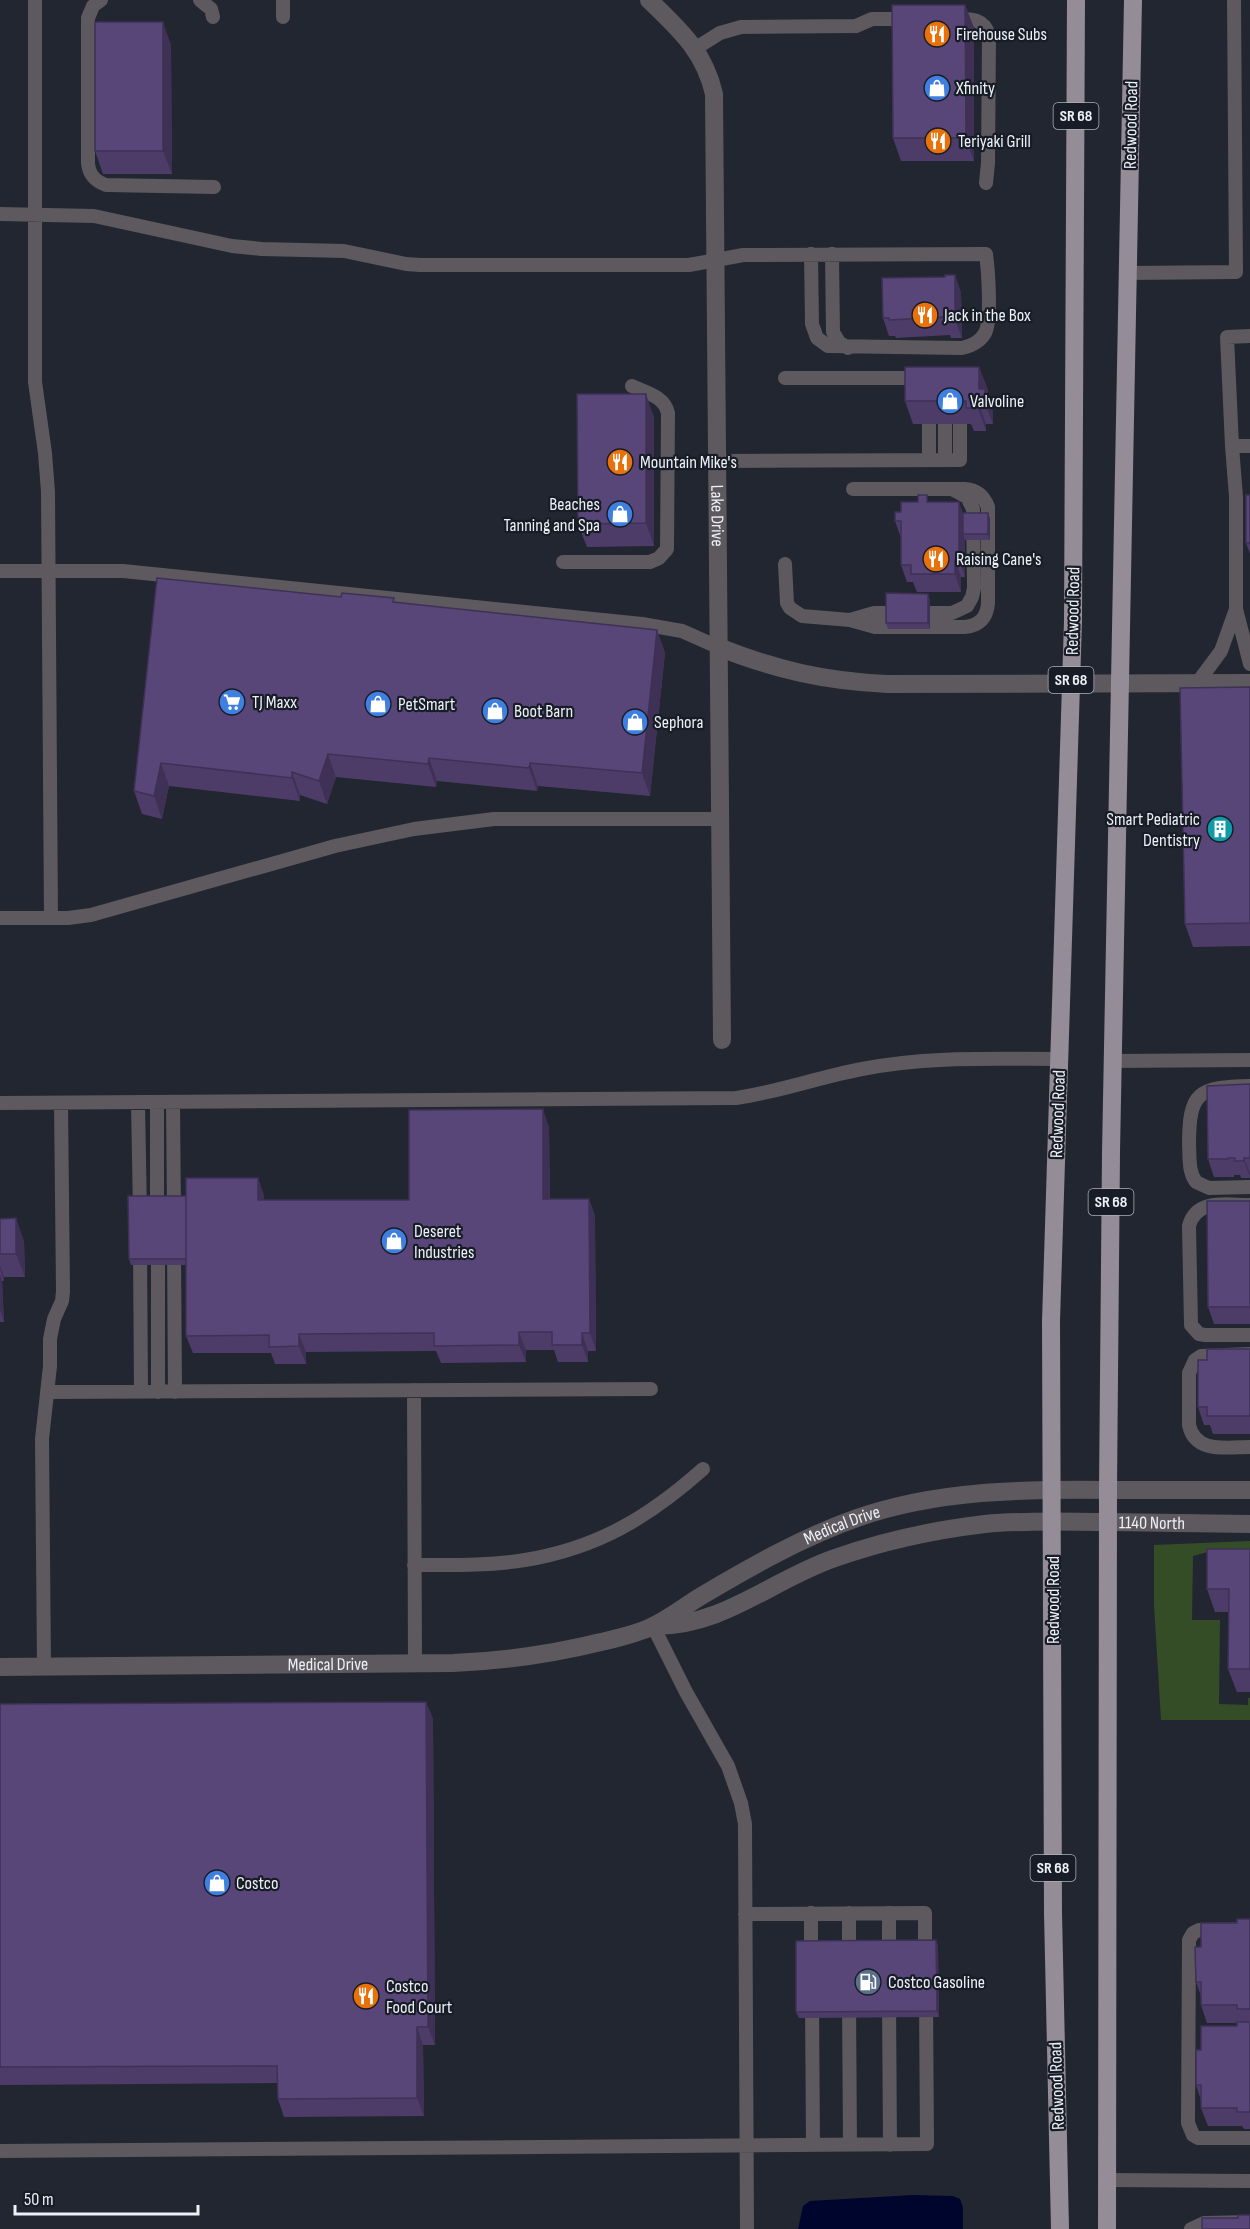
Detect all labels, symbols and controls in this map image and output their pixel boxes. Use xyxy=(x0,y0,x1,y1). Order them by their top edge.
restaurant icon: Firehouse Subs xyxy=(922,19,952,49)
place label: Firehouse Subs xyxy=(956,24,1047,45)
shop icon: Xfinity xyxy=(922,73,952,103)
place label: Xfinity xyxy=(955,78,995,99)
street label: Redwood Road xyxy=(1120,81,1142,169)
road number: SR 68 xyxy=(1054,103,1098,129)
restaurant icon: Teriyaki Grill xyxy=(923,126,953,156)
place label: Teriyaki Grill xyxy=(958,131,1031,152)
restaurant icon: Jack in the Box xyxy=(910,300,940,330)
place label: Jack in the Box xyxy=(943,305,1031,326)
shop icon: Valvoline xyxy=(935,386,965,416)
place label: Valvoline xyxy=(970,391,1024,412)
restaurant icon: Mountain Mike's xyxy=(605,447,635,477)
place label: Mountain Mike's xyxy=(640,452,737,473)
street label: Lake Drive xyxy=(707,485,728,547)
place label: Beaches Tanning and Spa xyxy=(503,494,600,536)
shop icon: Beaches Tanning and Spa xyxy=(605,499,635,529)
restaurant icon: Raising Cane's xyxy=(921,544,951,574)
place label: Raising Cane's xyxy=(956,549,1042,570)
street label: Redwood Road xyxy=(1062,567,1084,655)
road number: SR 68 xyxy=(1048,667,1094,693)
supermarket icon: TJ Maxx xyxy=(217,687,247,717)
shop icon: PetSmart xyxy=(363,689,393,719)
place label: TJ Maxx xyxy=(252,692,297,713)
place label: PetSmart xyxy=(398,694,456,715)
shop icon: Boot Barn xyxy=(480,696,510,726)
place label: Boot Barn xyxy=(514,701,573,722)
shop icon: Sephora xyxy=(620,707,650,737)
place label: Sephora xyxy=(654,712,703,733)
place label: Smart Pediatric Dentistry xyxy=(1106,809,1200,851)
building icon: Smart Pediatric Dentistry xyxy=(1205,814,1235,844)
street label: Redwood Road xyxy=(1046,1070,1070,1158)
road number: SR 68 xyxy=(1088,1189,1134,1215)
place label: Deseret Industries xyxy=(414,1221,475,1263)
shop icon: Deseret Industries xyxy=(379,1226,409,1256)
street label: Medical Drive xyxy=(800,1501,883,1549)
street label: 1140 North xyxy=(1119,1512,1185,1534)
street label: Redwood Road xyxy=(1043,1556,1064,1644)
street label: Medical Drive xyxy=(288,1653,368,1675)
road number: SR 68 xyxy=(1030,1855,1076,1881)
shop icon: Costco xyxy=(202,1868,232,1898)
place label: Costco xyxy=(236,1873,278,1894)
fuel station icon: Costco Gasoline xyxy=(853,1967,883,1997)
place label: Costco Gasoline xyxy=(888,1972,985,1993)
place label: Costco Food Court xyxy=(386,1976,453,2018)
restaurant icon: Costco Food Court xyxy=(351,1981,381,2011)
street label: Redwood Road xyxy=(1045,2042,1069,2130)
scale bar xyxy=(15,2178,198,2216)
text: 50 m xyxy=(24,2189,54,2210)

